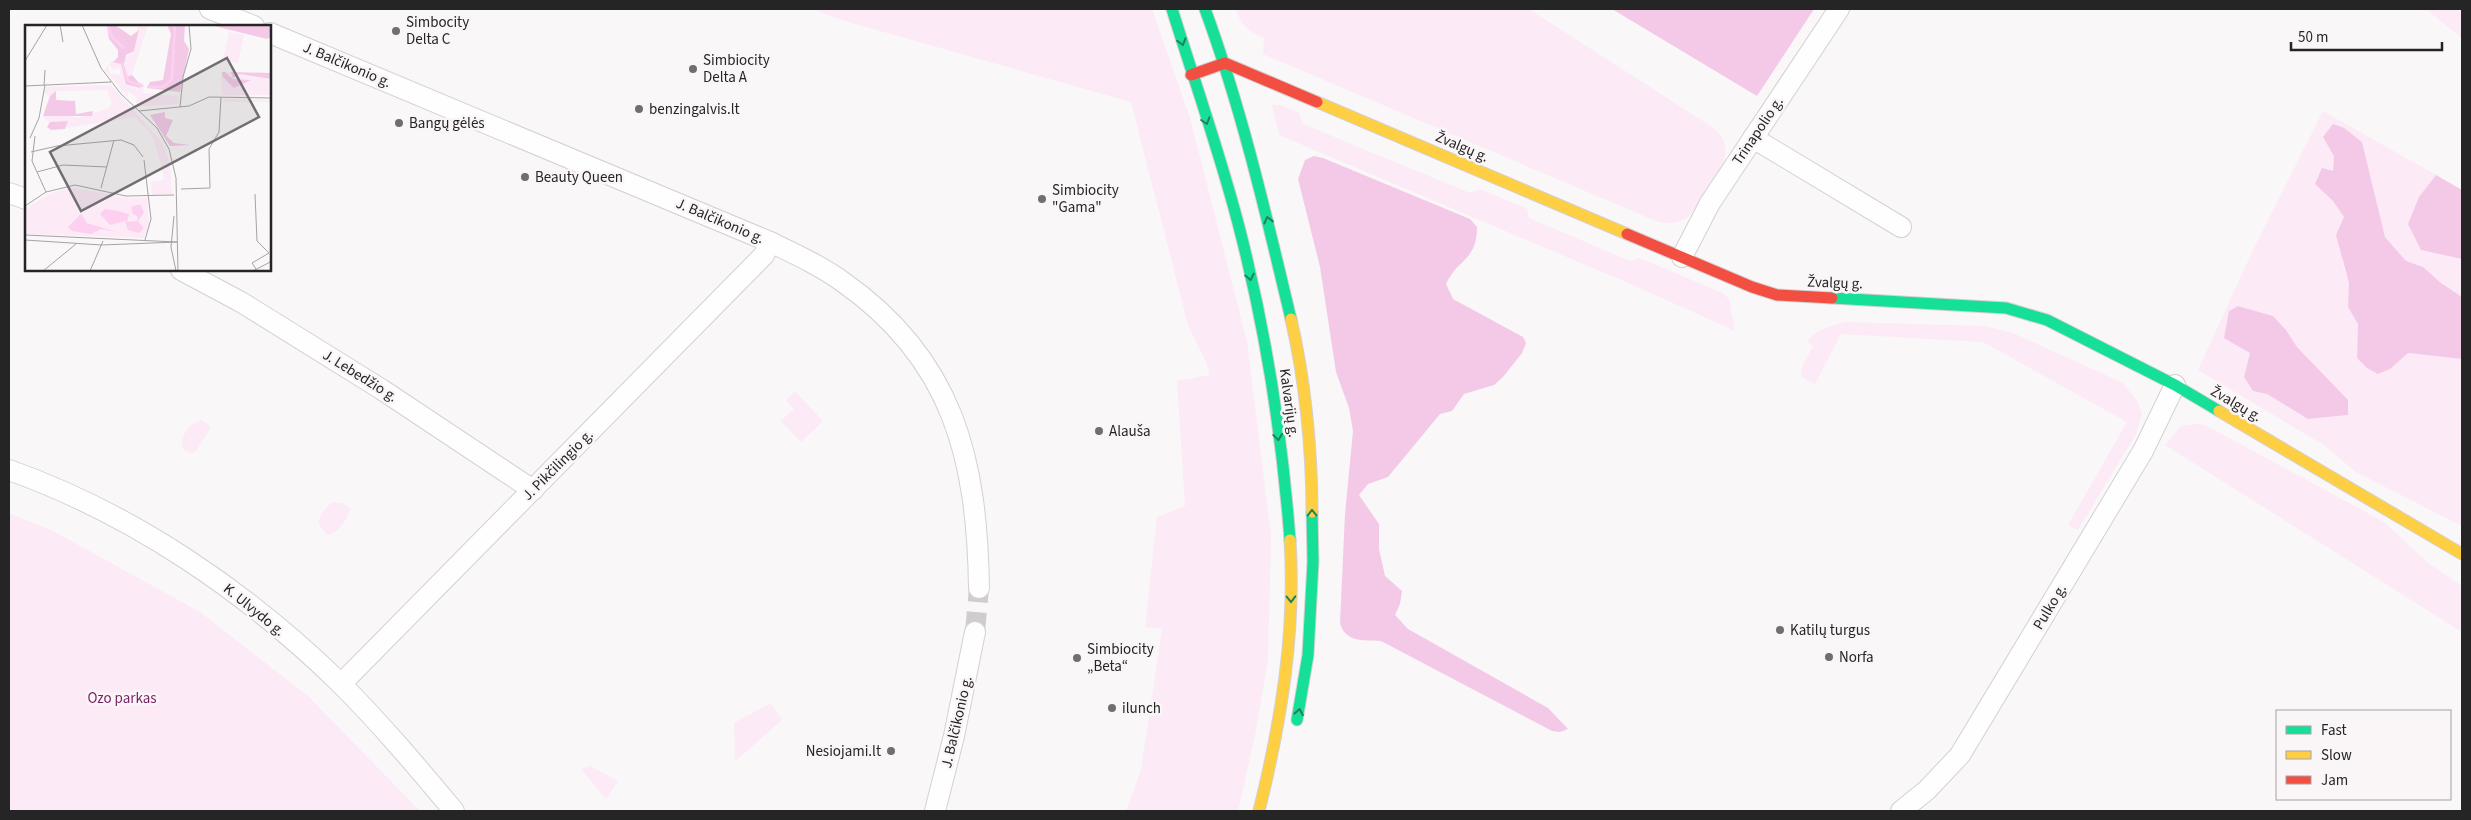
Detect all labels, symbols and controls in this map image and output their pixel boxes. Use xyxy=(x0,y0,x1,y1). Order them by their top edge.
place label: Simbocity Delta C xyxy=(406,12,469,50)
scale bar xyxy=(2291,20,2442,52)
inset map xyxy=(25,25,271,271)
marker: Simbocity Delta C xyxy=(390,25,402,37)
text: 50 m xyxy=(2298,27,2328,48)
street label: J. Balčikonio g. xyxy=(300,37,394,93)
one-way arrow xyxy=(1176,37,1186,45)
place label: Simbiocity Delta A xyxy=(703,50,770,88)
marker: Simbiocity Delta A xyxy=(687,63,699,75)
street label: Trinapolio g. xyxy=(1727,93,1789,169)
place label: benzingalvis.lt xyxy=(649,99,740,120)
marker: benzingalvis.lt xyxy=(633,103,645,115)
place label: Bangų gėlės xyxy=(409,113,485,134)
one-way arrow xyxy=(1201,116,1211,125)
marker: Bangų gėlės xyxy=(393,117,405,129)
street label: Žvalgų g. xyxy=(1432,126,1492,168)
place label: Beauty Queen xyxy=(535,167,623,188)
marker: Beauty Queen xyxy=(519,171,531,183)
place label: Simbiocity "Gama" xyxy=(1052,180,1119,218)
street label: J. Balčikonio g. xyxy=(673,193,767,249)
marker: Simbiocity "Gama" xyxy=(1036,193,1048,205)
one-way arrow xyxy=(1263,215,1274,224)
street label: Žvalgų g. xyxy=(1807,272,1863,294)
one-way arrow xyxy=(1244,273,1255,282)
street label: J. Lebedžio g. xyxy=(319,345,401,407)
street label: Kalvarijų g. xyxy=(1274,367,1304,439)
street label: Žvalgų g. xyxy=(2207,381,2265,427)
place label: Alauša xyxy=(1109,421,1151,442)
street label: J. Pikčilingio g. xyxy=(518,425,598,505)
marker: Alauša xyxy=(1093,425,1105,437)
one-way arrow xyxy=(1273,433,1283,442)
one-way arrow xyxy=(1307,509,1318,517)
street label: K. Ulvydo g. xyxy=(219,579,289,641)
street label: Pulko g. xyxy=(2028,580,2072,634)
one-way arrow xyxy=(1286,596,1296,603)
place label: Katilų turgus xyxy=(1790,620,1870,641)
marker: Katilų turgus xyxy=(1774,624,1786,636)
place label: Simbiocity „Beta“ xyxy=(1087,639,1154,677)
place label: Norfa xyxy=(1839,647,1874,668)
marker: Norfa xyxy=(1823,651,1835,663)
marker: Simbiocity „Beta“ xyxy=(1071,652,1083,664)
street label: J. Balčikonio g. xyxy=(936,674,978,770)
park label: Ozo parkas xyxy=(87,688,157,709)
place label: ilunch xyxy=(1122,698,1161,719)
marker: ilunch xyxy=(1106,702,1118,714)
one-way arrow xyxy=(1293,708,1303,716)
legend xyxy=(2276,710,2451,800)
text: Fast xyxy=(2321,720,2347,741)
place label: Nesiojami.lt xyxy=(806,741,881,762)
marker: Nesiojami.lt xyxy=(885,745,897,757)
text: Slow xyxy=(2321,745,2352,766)
text: Jam xyxy=(2321,770,2348,791)

